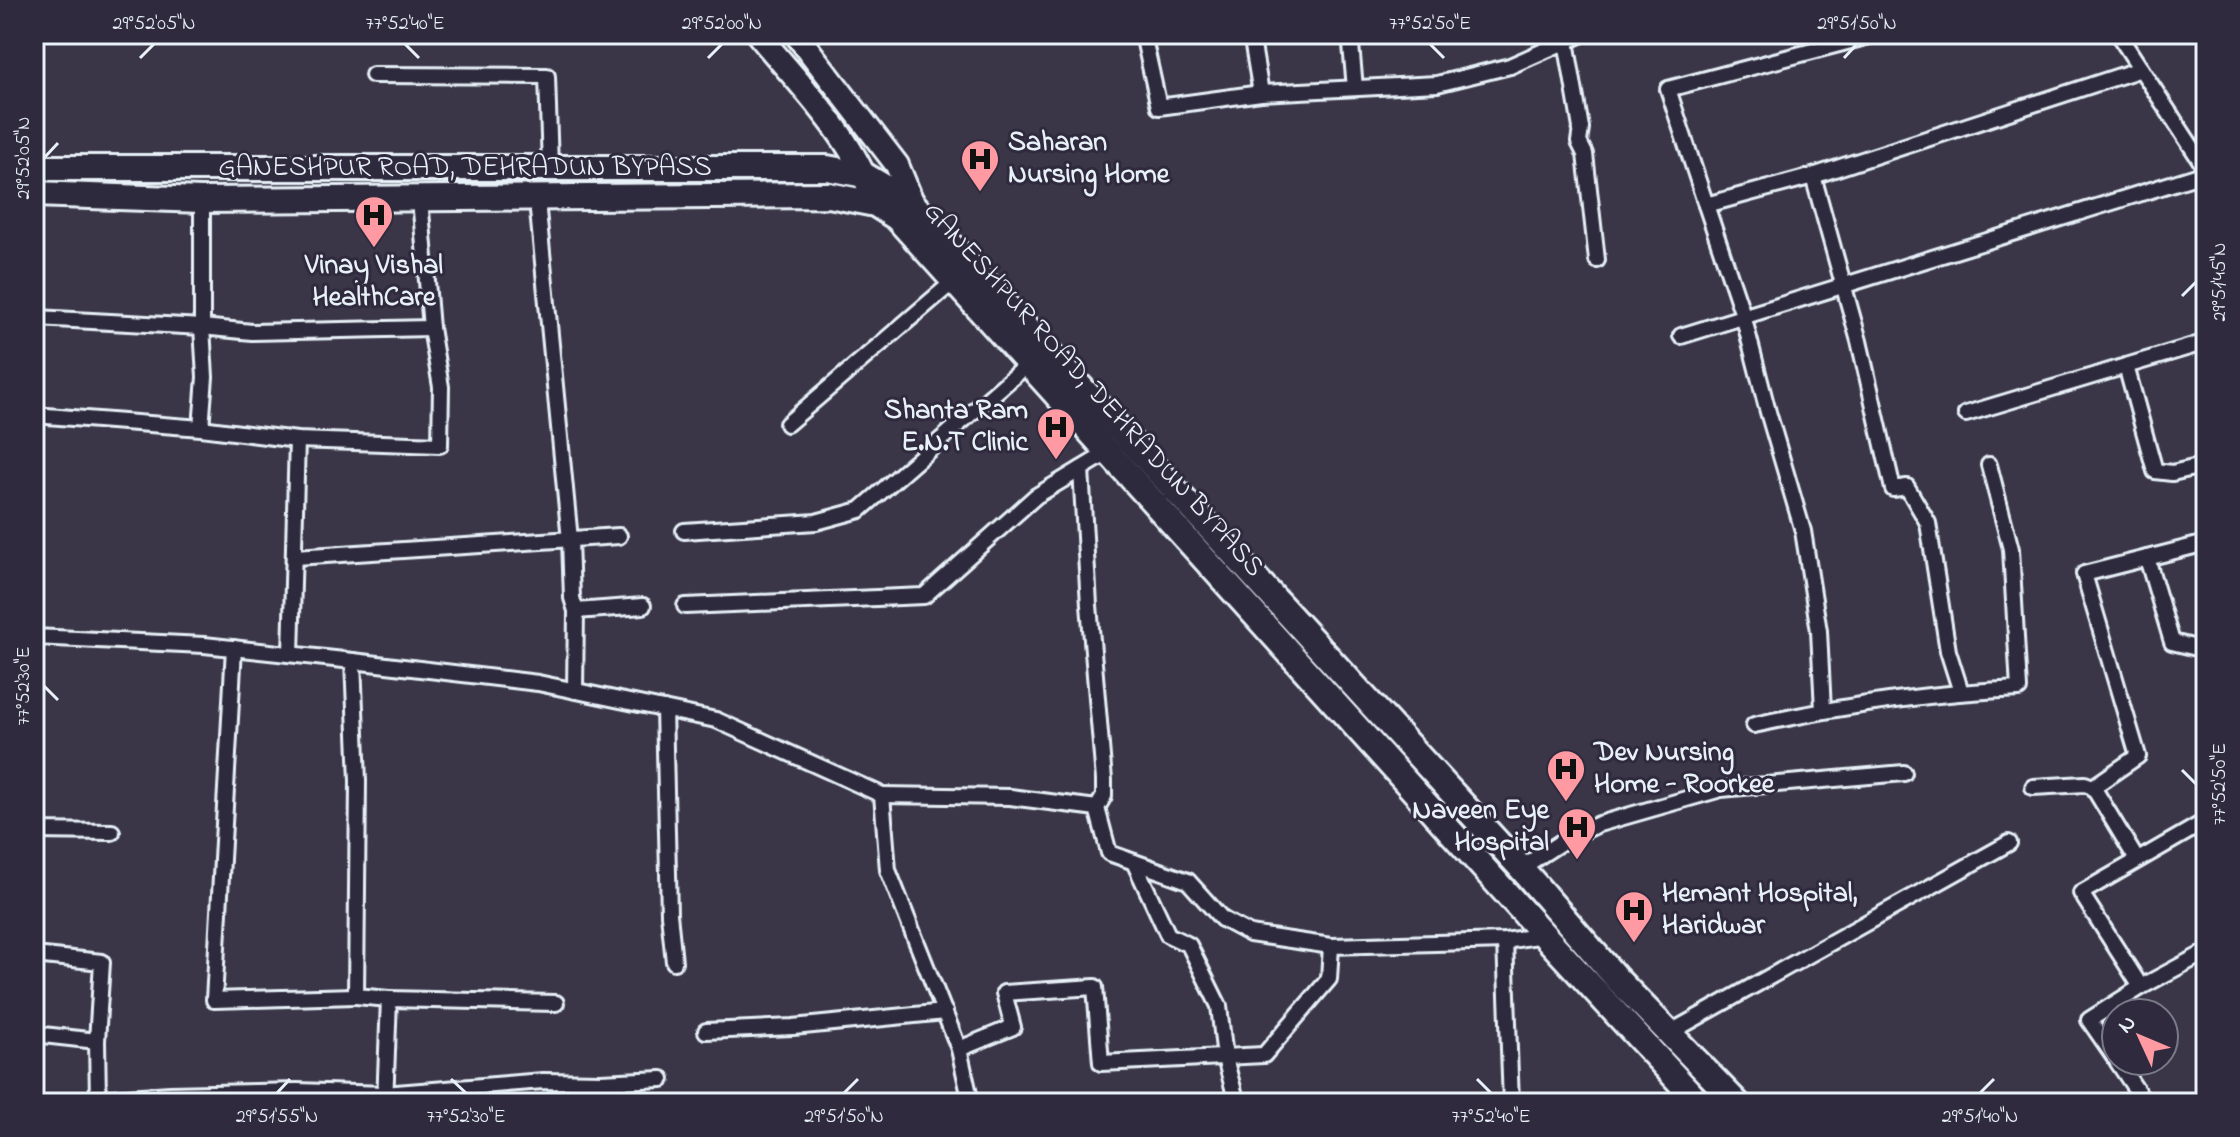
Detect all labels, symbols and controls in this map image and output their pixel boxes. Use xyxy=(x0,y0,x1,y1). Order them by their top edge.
text: 29°52'05"N xyxy=(112,10,196,39)
text: 77°52'40"E xyxy=(366,10,445,39)
text: 29°52'00"N xyxy=(682,10,762,39)
text: 77°52'50"E xyxy=(1389,10,1471,39)
text: 29°51'50"N xyxy=(1817,10,1897,39)
text: 29°52'05"N xyxy=(10,116,39,200)
place label: Saharan Nursing Home xyxy=(1008,123,1171,197)
hospital icon: Saharan Nursing Home xyxy=(959,138,1001,193)
street label: GANESHPUR ROAD, DEHRADUN BYPASS xyxy=(218,148,712,189)
street label: GANESHPUR ROAD, DEHRADUN BYPASS xyxy=(913,193,1273,587)
hospital icon: Vinay Vishal HealthCare xyxy=(353,194,395,249)
text: 29°51'45"N xyxy=(2206,242,2235,322)
place label: Vinay Vishal HealthCare xyxy=(304,246,443,319)
place label: Shanta Ram E.N.T Clinic xyxy=(884,391,1029,464)
hospital icon: Shanta Ram E.N.T Clinic xyxy=(1035,406,1077,461)
text: 77°52'30"E xyxy=(10,646,39,726)
place label: Dev Nursing Home - Roorkee xyxy=(1592,733,1776,806)
text: 77°52'50"E xyxy=(2206,743,2235,825)
hospital icon: Dev Nursing Home - Roorkee xyxy=(1545,748,1587,803)
place label: Naveen Eye Hospital xyxy=(1412,791,1550,864)
hospital icon: Naveen Eye Hospital xyxy=(1556,806,1598,861)
place label: Hemant Hospital, Haridwar xyxy=(1662,874,1857,947)
hospital icon: Hemant Hospital, Haridwar xyxy=(1613,889,1655,944)
north arrow xyxy=(2100,997,2180,1077)
text: N xyxy=(2111,1009,2144,1042)
text: 29°51'55"N xyxy=(236,1103,318,1132)
text: 77°52'30"E xyxy=(426,1103,506,1132)
text: 29°51'50"N xyxy=(804,1103,884,1132)
text: 77°52'40"E xyxy=(1452,1103,1531,1132)
text: 29°51'40"N xyxy=(1942,1103,2018,1132)

